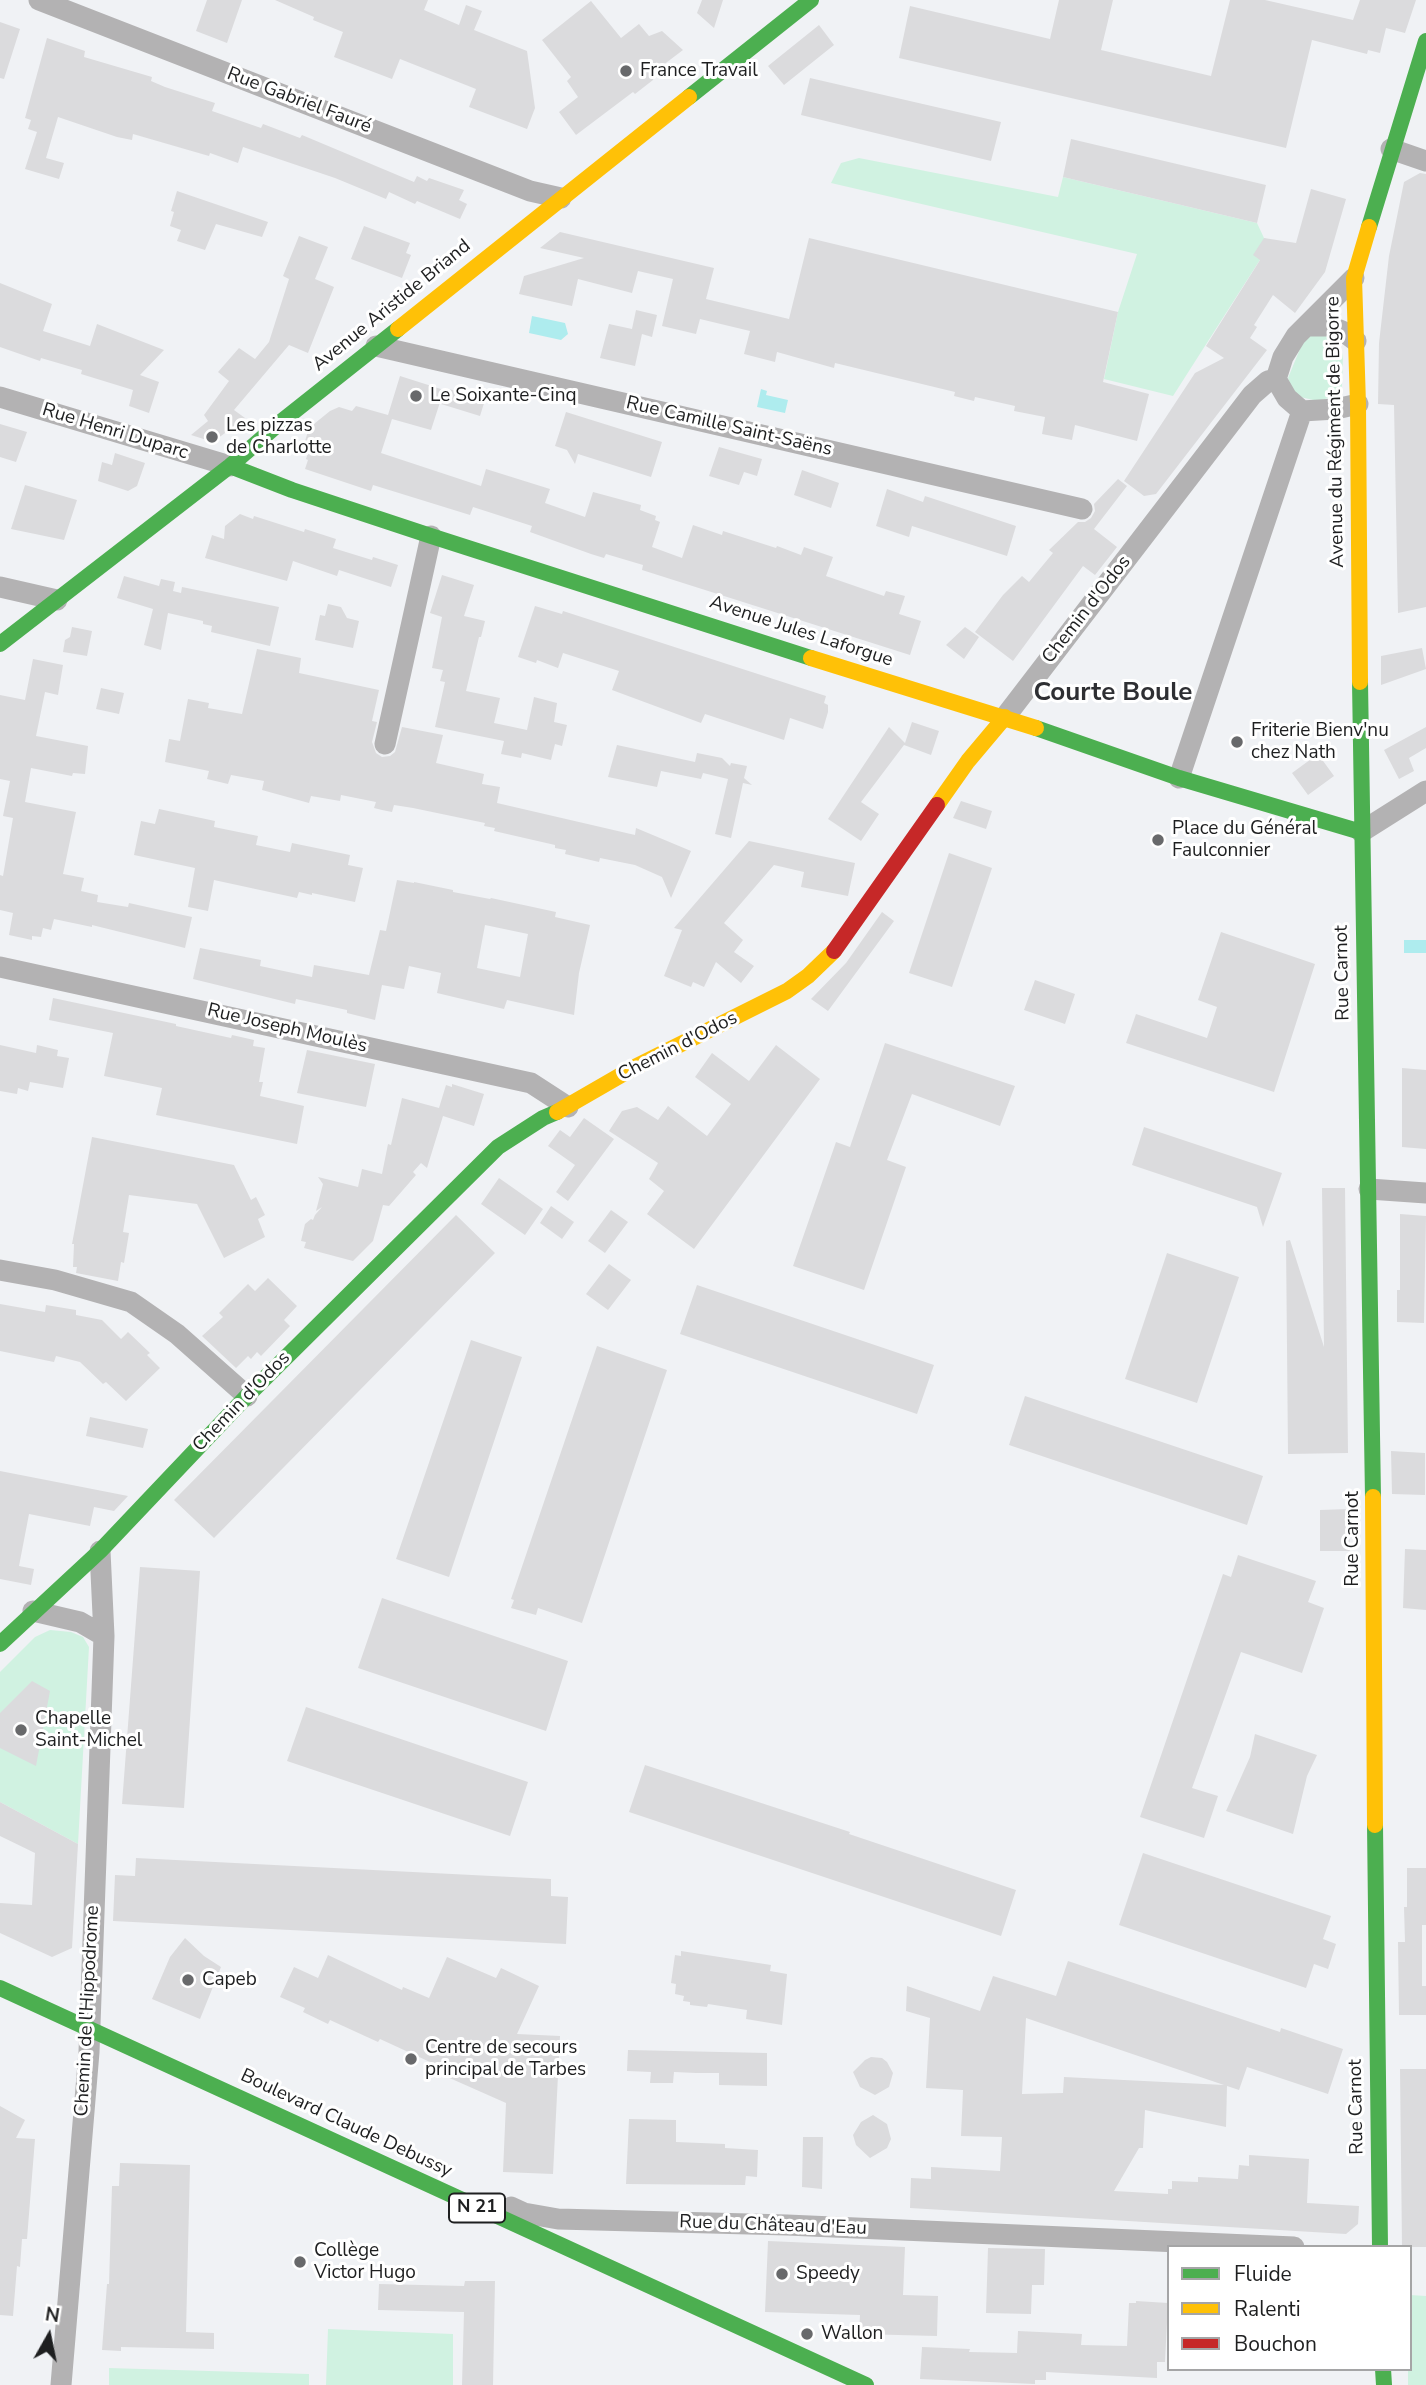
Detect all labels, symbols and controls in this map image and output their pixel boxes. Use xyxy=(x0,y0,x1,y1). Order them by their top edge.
place label: France Travail xyxy=(640,60,758,82)
street label: Rue Gabriel Fauré xyxy=(224,63,374,139)
marker: France Travail xyxy=(618,63,634,79)
street label: Avenue Aristide Briand xyxy=(308,235,476,377)
street label: Avenue du Régiment de Bigorre xyxy=(1322,296,1350,568)
place label: Le Soixante-Cinq xyxy=(430,385,577,407)
marker: Le Soixante-Cinq xyxy=(408,388,424,404)
street label: Rue Camille Saint-Saëns xyxy=(624,392,834,462)
street label: Rue Henri Duparc xyxy=(39,399,191,465)
place label: Les pizzas de Charlotte xyxy=(226,415,332,459)
marker: Les pizzas de Charlotte xyxy=(204,429,220,445)
street label: Chemin d'Odos xyxy=(1038,551,1136,669)
street label: Avenue Jules Laforgue xyxy=(706,592,896,672)
district label: Courte Boule xyxy=(1034,678,1192,710)
place label: Friterie Bienv'nu chez Nath xyxy=(1251,720,1389,764)
marker: Friterie Bienv'nu chez Nath xyxy=(1229,734,1245,750)
place label: Place du Général Faulconnier xyxy=(1172,818,1317,862)
marker: Place du Général Faulconnier xyxy=(1150,832,1166,848)
street label: Rue Carnot xyxy=(1331,925,1355,1021)
street label: Rue Joseph Moulès xyxy=(205,1000,369,1058)
street label: Chemin d'Odos xyxy=(615,1007,741,1087)
street label: Chemin d'Odos xyxy=(188,1347,296,1457)
street label: Rue Carnot xyxy=(1342,1491,1364,1587)
place label: Chapelle Saint-Michel xyxy=(35,1708,142,1752)
marker: Chapelle Saint-Michel xyxy=(13,1722,29,1738)
street label: Chemin de l'Hippodrome xyxy=(71,1905,105,2117)
place label: Capeb xyxy=(202,1969,257,1991)
marker: Capeb xyxy=(180,1972,196,1988)
place label: Centre de secours principal de Tarbes xyxy=(425,2037,586,2081)
marker: Centre de secours principal de Tarbes xyxy=(403,2051,419,2067)
street label: Rue Carnot xyxy=(1345,2059,1369,2155)
street label: Boulevard Claude Debussy xyxy=(237,2065,455,2183)
road number: N 21 xyxy=(449,2194,505,2222)
street label: Rue du Château d'Eau xyxy=(679,2211,867,2241)
place label: Collège Victor Hugo xyxy=(314,2240,416,2284)
legend xyxy=(1167,2245,1412,2371)
marker: Collège Victor Hugo xyxy=(292,2254,308,2270)
text: Fluide xyxy=(1234,2260,1292,2288)
place label: Speedy xyxy=(796,2263,860,2285)
marker: Speedy xyxy=(774,2266,790,2282)
text: Ralenti xyxy=(1234,2295,1301,2323)
north arrow xyxy=(14,2301,84,2371)
text: N xyxy=(43,2301,61,2329)
place label: Wallon xyxy=(821,2323,883,2345)
marker: Wallon xyxy=(799,2326,815,2342)
text: Bouchon xyxy=(1234,2330,1317,2358)

